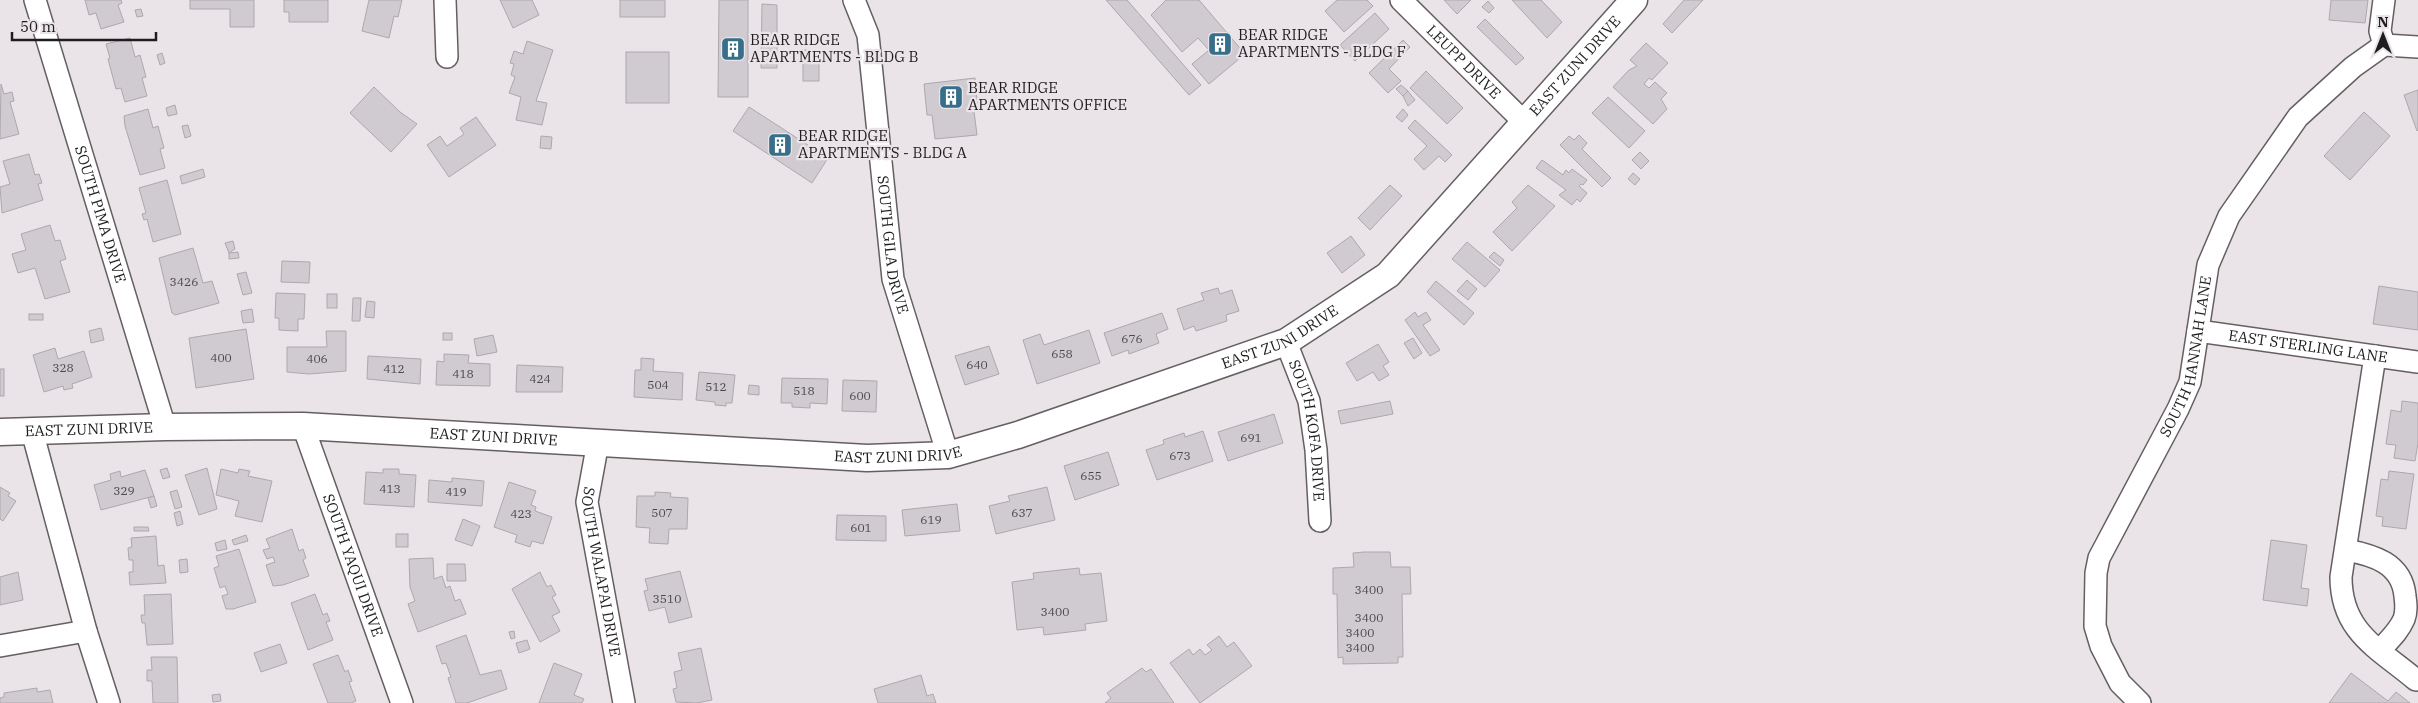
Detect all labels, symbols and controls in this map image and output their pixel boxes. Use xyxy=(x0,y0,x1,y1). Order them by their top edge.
scale bar xyxy=(12,10,156,42)
north arrow xyxy=(2358,10,2408,60)
street label: EAST ZUNI DRIVE xyxy=(1525,12,1624,120)
text: N xyxy=(2377,13,2389,31)
text: 50 m xyxy=(20,17,56,36)
street label: LEUPP DRIVE xyxy=(1423,21,1505,103)
place label: BEAR RIDGE APARTMENTS - BLDG F xyxy=(1238,25,1406,61)
place label: BEAR RIDGE APARTMENTS - BLDG B xyxy=(750,30,919,66)
building icon: BEAR RIDGE APARTMENTS - BLDG F xyxy=(1207,31,1233,57)
building icon: BEAR RIDGE APARTMENTS - BLDG B xyxy=(720,36,746,62)
place label: BEAR RIDGE APARTMENTS OFFICE xyxy=(968,78,1127,114)
building icon: BEAR RIDGE APARTMENTS OFFICE xyxy=(938,84,964,110)
place label: BEAR RIDGE APARTMENTS - BLDG A xyxy=(798,126,967,162)
building icon: BEAR RIDGE APARTMENTS - BLDG A xyxy=(767,132,793,158)
street label: SOUTH PIMA DRIVE xyxy=(71,143,131,285)
street label: SOUTH GILA DRIVE xyxy=(873,175,913,316)
house number: 3426 xyxy=(170,274,198,289)
street label: SOUTH HANNAH LANE xyxy=(2155,274,2215,440)
street label: EAST ZUNI DRIVE xyxy=(1219,300,1342,373)
street label: EAST STERLING LANE xyxy=(2227,325,2389,367)
house number: 676 xyxy=(1121,331,1143,346)
house number: 658 xyxy=(1051,346,1073,361)
house number: 400 xyxy=(210,350,232,365)
house number: 406 xyxy=(306,351,328,366)
house number: 640 xyxy=(966,357,988,372)
street label: SOUTH KOFA DRIVE xyxy=(1285,357,1329,502)
house number: 328 xyxy=(52,360,74,375)
house number: 412 xyxy=(383,361,405,376)
house number: 418 xyxy=(452,366,474,381)
house number: 424 xyxy=(529,371,551,386)
house number: 504 xyxy=(647,377,669,392)
house number: 512 xyxy=(705,379,727,394)
house number: 518 xyxy=(793,383,815,398)
house number: 600 xyxy=(849,388,871,403)
street label: EAST ZUNI DRIVE xyxy=(25,417,153,440)
street label: EAST ZUNI DRIVE xyxy=(429,423,558,449)
house number: 691 xyxy=(1240,430,1262,445)
street label: EAST ZUNI DRIVE xyxy=(833,442,964,467)
house number: 673 xyxy=(1169,448,1191,463)
house number: 655 xyxy=(1080,468,1102,483)
house number: 413 xyxy=(379,481,401,496)
house number: 329 xyxy=(113,483,135,498)
house number: 419 xyxy=(445,484,467,499)
street label: SOUTH WALAPAI DRIVE xyxy=(577,485,625,658)
street label: SOUTH YAQUI DRIVE xyxy=(319,491,388,639)
house number: 507 xyxy=(651,505,673,520)
house number: 637 xyxy=(1011,505,1033,520)
house number: 423 xyxy=(510,506,532,521)
house number: 619 xyxy=(920,512,942,527)
house number: 601 xyxy=(850,520,872,535)
house number: 3400 xyxy=(1355,582,1383,597)
house number: 3510 xyxy=(653,591,681,606)
house number: 3400 xyxy=(1041,604,1069,619)
house number: 3400 xyxy=(1355,610,1383,625)
house number: 3400 xyxy=(1346,625,1374,640)
house number: 3400 xyxy=(1346,640,1374,655)

